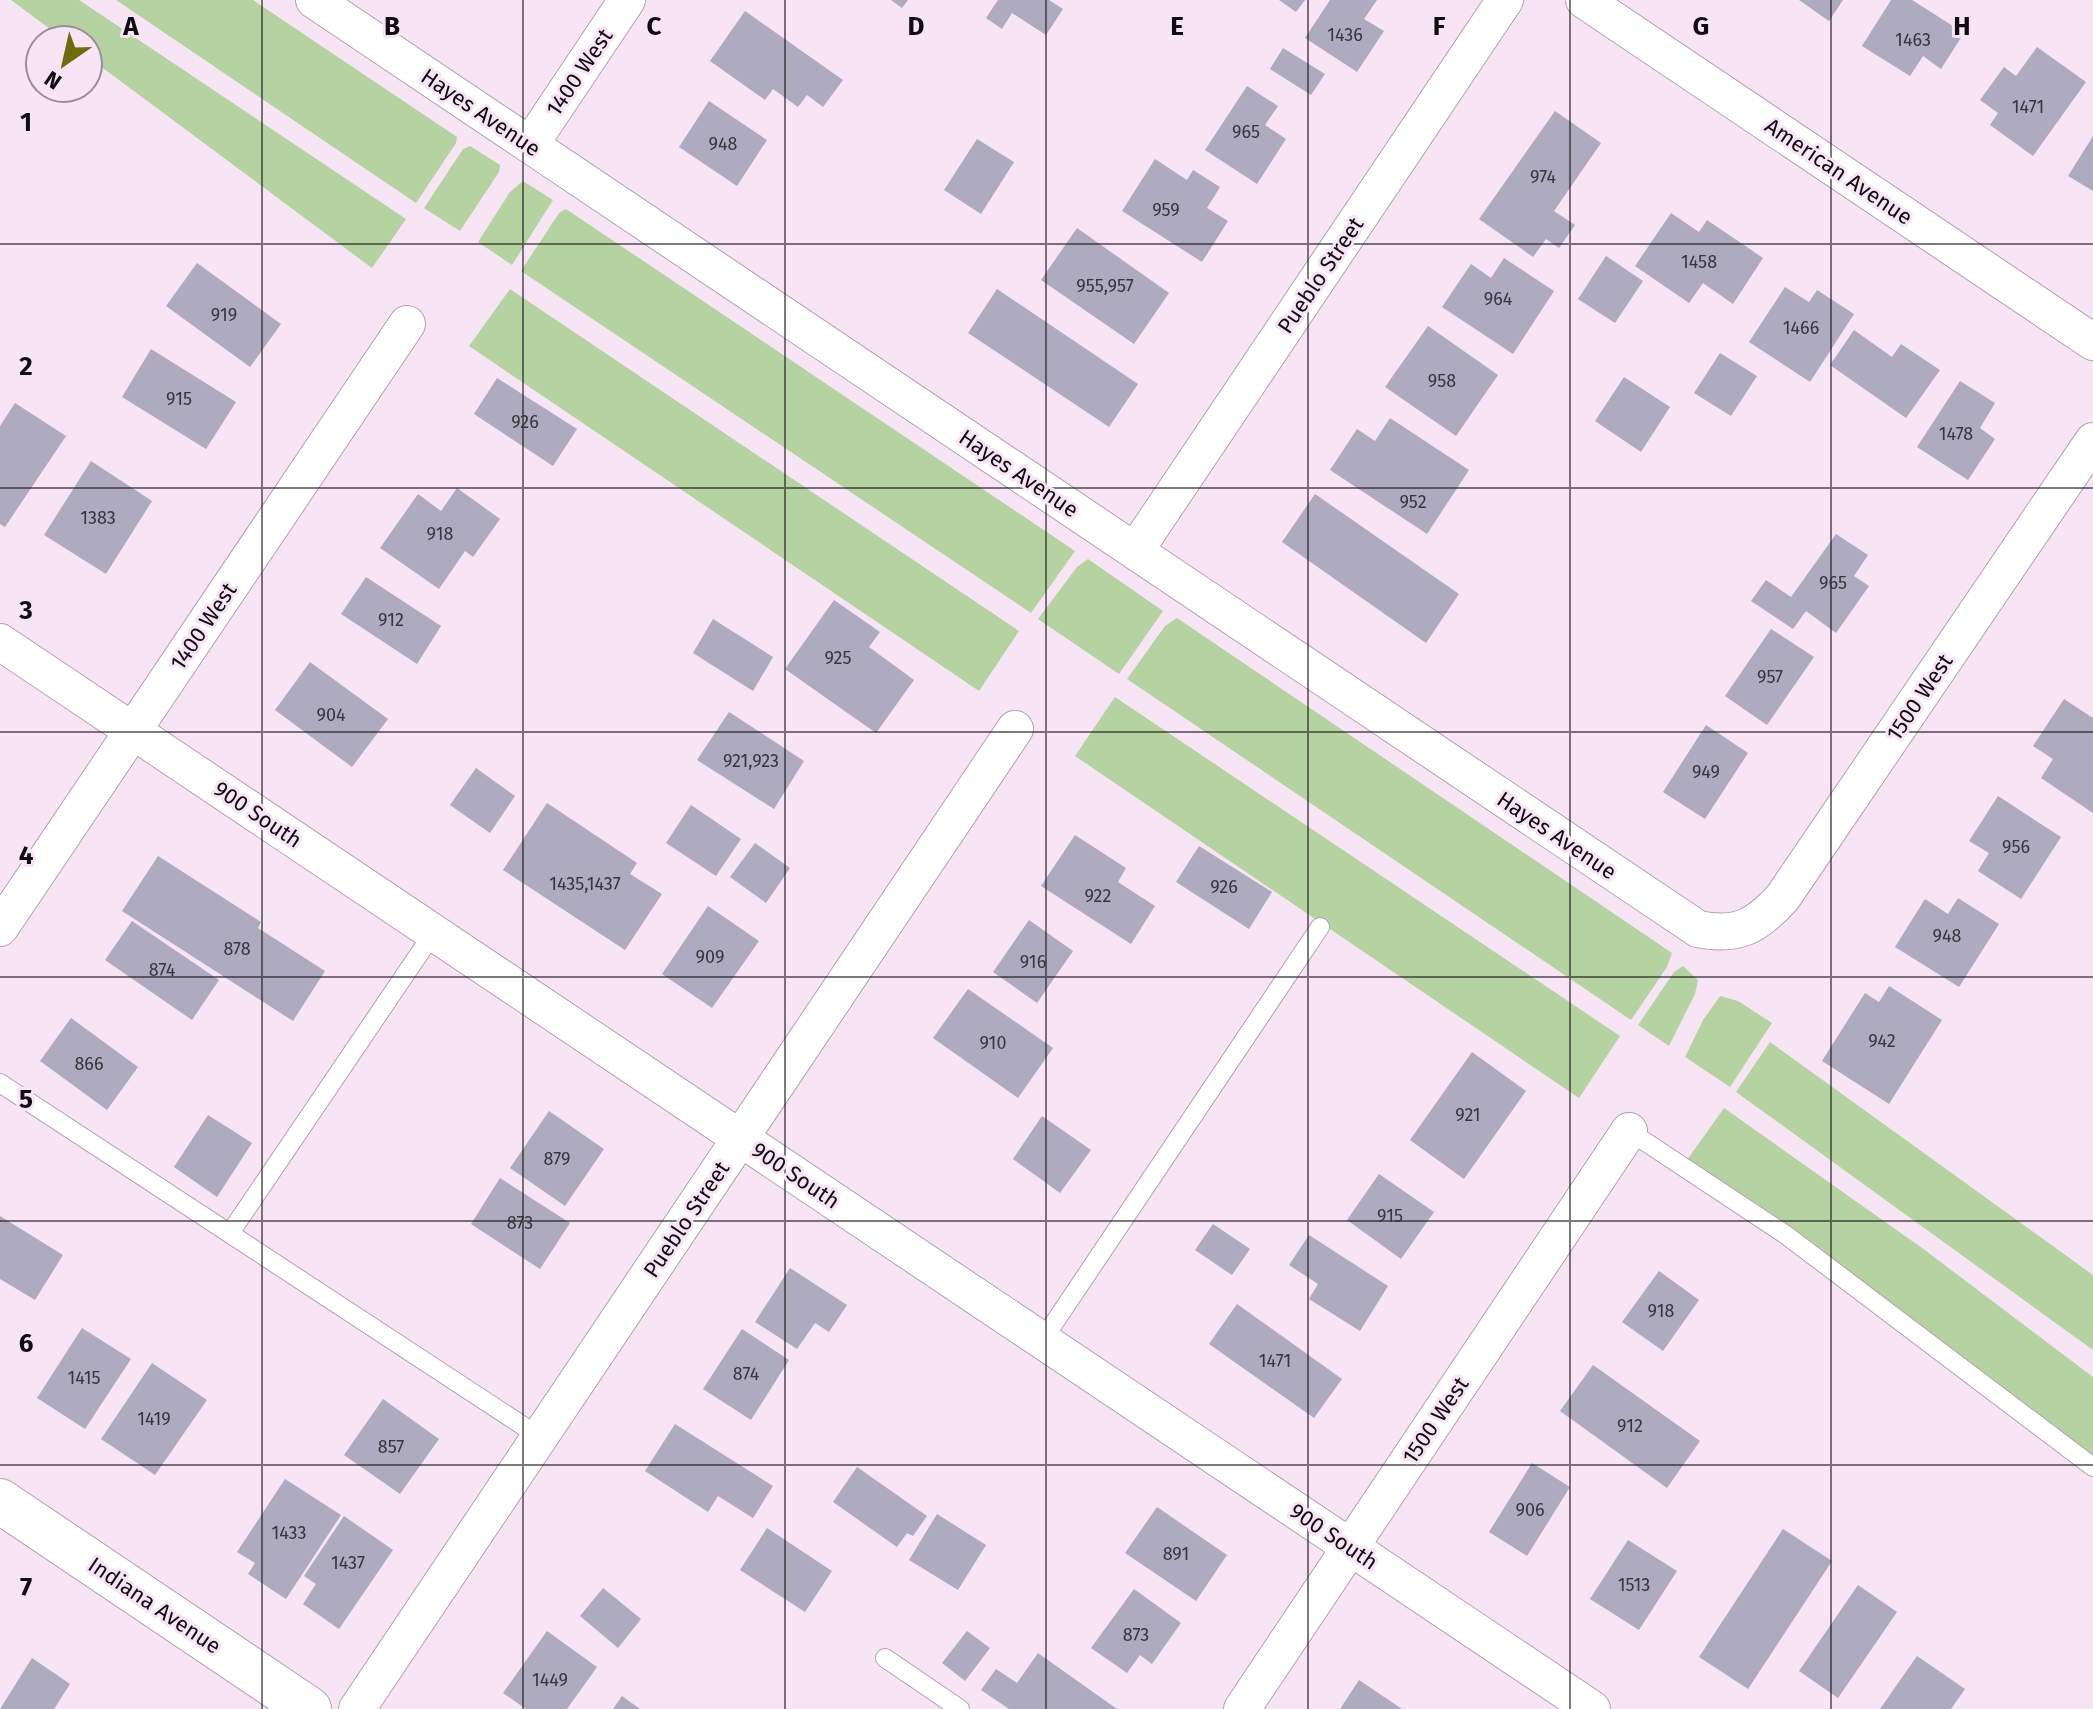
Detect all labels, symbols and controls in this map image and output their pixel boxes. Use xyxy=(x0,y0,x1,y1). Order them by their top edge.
text: A xyxy=(122,11,139,42)
text: B xyxy=(384,11,400,42)
text: C xyxy=(647,11,662,42)
text: D xyxy=(908,11,925,42)
text: E xyxy=(1170,11,1184,42)
text: F xyxy=(1433,11,1446,42)
text: G xyxy=(1693,11,1709,42)
text: H xyxy=(1953,11,1971,42)
street label: 1400 West xyxy=(540,23,619,121)
north arrow xyxy=(24,24,104,104)
house number: 1436 xyxy=(1327,24,1363,46)
house number: 1463 xyxy=(1895,29,1931,51)
street label: Hayes Avenue xyxy=(416,63,546,162)
text: N xyxy=(39,65,67,95)
house number: 1471 xyxy=(2012,96,2044,118)
text: 1 xyxy=(20,107,32,138)
street label: American Avenue xyxy=(1760,112,1918,231)
house number: 965 xyxy=(1232,121,1260,143)
house number: 948 xyxy=(709,133,737,155)
house number: 974 xyxy=(1530,166,1556,188)
house number: 959 xyxy=(1152,199,1180,221)
street label: Pueblo Street xyxy=(1272,212,1369,339)
house number: 1458 xyxy=(1681,251,1717,273)
house number: 955,957 xyxy=(1076,275,1134,297)
house number: 964 xyxy=(1484,288,1513,310)
house number: 919 xyxy=(211,304,237,326)
house number: 1466 xyxy=(1783,317,1819,339)
text: 2 xyxy=(19,351,33,382)
house number: 958 xyxy=(1428,370,1456,392)
house number: 915 xyxy=(166,388,192,410)
house number: 926 xyxy=(511,411,539,433)
house number: 1478 xyxy=(1939,423,1973,445)
street label: Hayes Avenue xyxy=(954,424,1084,523)
house number: 952 xyxy=(1399,491,1427,513)
house number: 1383 xyxy=(80,507,116,529)
house number: 918 xyxy=(427,523,453,545)
house number: 965 xyxy=(1819,572,1847,594)
street label: 1400 West xyxy=(164,577,243,675)
text: 3 xyxy=(18,595,33,626)
house number: 912 xyxy=(378,609,404,631)
house number: 925 xyxy=(825,647,851,669)
street label: 1500 West xyxy=(1881,649,1958,746)
house number: 957 xyxy=(1757,666,1783,688)
house number: 904 xyxy=(316,704,346,726)
house number: 921,923 xyxy=(723,750,779,772)
house number: 949 xyxy=(1692,761,1720,783)
street label: 900 South xyxy=(209,775,307,854)
street label: Hayes Avenue xyxy=(1492,786,1622,885)
house number: 956 xyxy=(2002,836,2030,858)
text: 4 xyxy=(19,840,34,871)
house number: 1435,1437 xyxy=(549,873,621,895)
house number: 926 xyxy=(1210,876,1238,898)
house number: 922 xyxy=(1085,885,1112,907)
house number: 948 xyxy=(1933,925,1961,947)
house number: 878 xyxy=(223,938,251,960)
house number: 909 xyxy=(696,946,724,968)
house number: 916 xyxy=(1020,951,1046,973)
house number: 874 xyxy=(149,959,176,981)
house number: 942 xyxy=(1868,1030,1896,1052)
house number: 910 xyxy=(980,1032,1006,1054)
house number: 866 xyxy=(74,1053,104,1075)
text: 5 xyxy=(19,1084,33,1115)
house number: 921 xyxy=(1455,1104,1481,1126)
street label: 900 South xyxy=(747,1136,845,1215)
house number: 879 xyxy=(544,1148,570,1170)
street label: Pueblo Street xyxy=(638,1156,735,1283)
house number: 915 xyxy=(1377,1205,1403,1227)
house number: 873 xyxy=(507,1212,533,1234)
house number: 918 xyxy=(1648,1300,1674,1322)
text: 6 xyxy=(19,1328,34,1359)
house number: 1471 xyxy=(1259,1350,1291,1372)
house number: 874 xyxy=(733,1363,760,1385)
house number: 1415 xyxy=(67,1367,101,1389)
street label: 1500 West xyxy=(1397,1372,1474,1469)
house number: 1419 xyxy=(137,1408,171,1430)
house number: 912 xyxy=(1617,1415,1643,1437)
house number: 857 xyxy=(378,1436,404,1458)
street label: 900 South xyxy=(1285,1497,1383,1576)
house number: 906 xyxy=(1515,1499,1545,1521)
house number: 1433 xyxy=(271,1522,307,1544)
house number: 891 xyxy=(1163,1543,1189,1565)
street label: Indiana Avenue xyxy=(83,1551,226,1660)
house number: 1437 xyxy=(331,1552,365,1574)
text: 7 xyxy=(20,1572,32,1603)
house number: 1513 xyxy=(1618,1574,1650,1596)
house number: 873 xyxy=(1123,1624,1149,1646)
house number: 1449 xyxy=(532,1669,568,1691)

